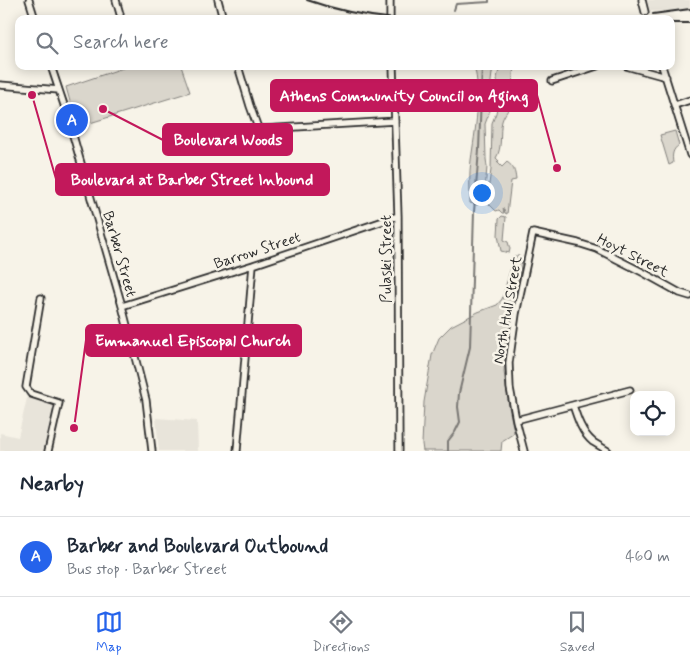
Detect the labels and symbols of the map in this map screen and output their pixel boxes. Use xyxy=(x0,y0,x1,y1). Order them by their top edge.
callout: Athens Community Council on Aging xyxy=(271,80,537,111)
text: Athens Community Council on Aging xyxy=(280,86,528,109)
pin: A xyxy=(56,101,88,139)
callout: Boulevard Woods xyxy=(163,124,292,155)
text: Boulevard Woods xyxy=(174,130,282,151)
callout: Boulevard at Barber Street Inbound xyxy=(56,164,329,195)
text: Boulevard at Barber Street Inbound xyxy=(71,170,313,191)
your location xyxy=(469,180,495,206)
street label: Barber Street xyxy=(97,209,141,300)
street label: Pulaski Street xyxy=(377,215,397,303)
street label: Barrow Street xyxy=(211,227,304,274)
street label: Hoyt Street xyxy=(593,229,672,283)
street label: North Hull Street xyxy=(489,255,527,366)
callout: Emmanuel Episcopal Church xyxy=(86,325,301,356)
text: Emmanuel Episcopal Church xyxy=(95,331,291,352)

